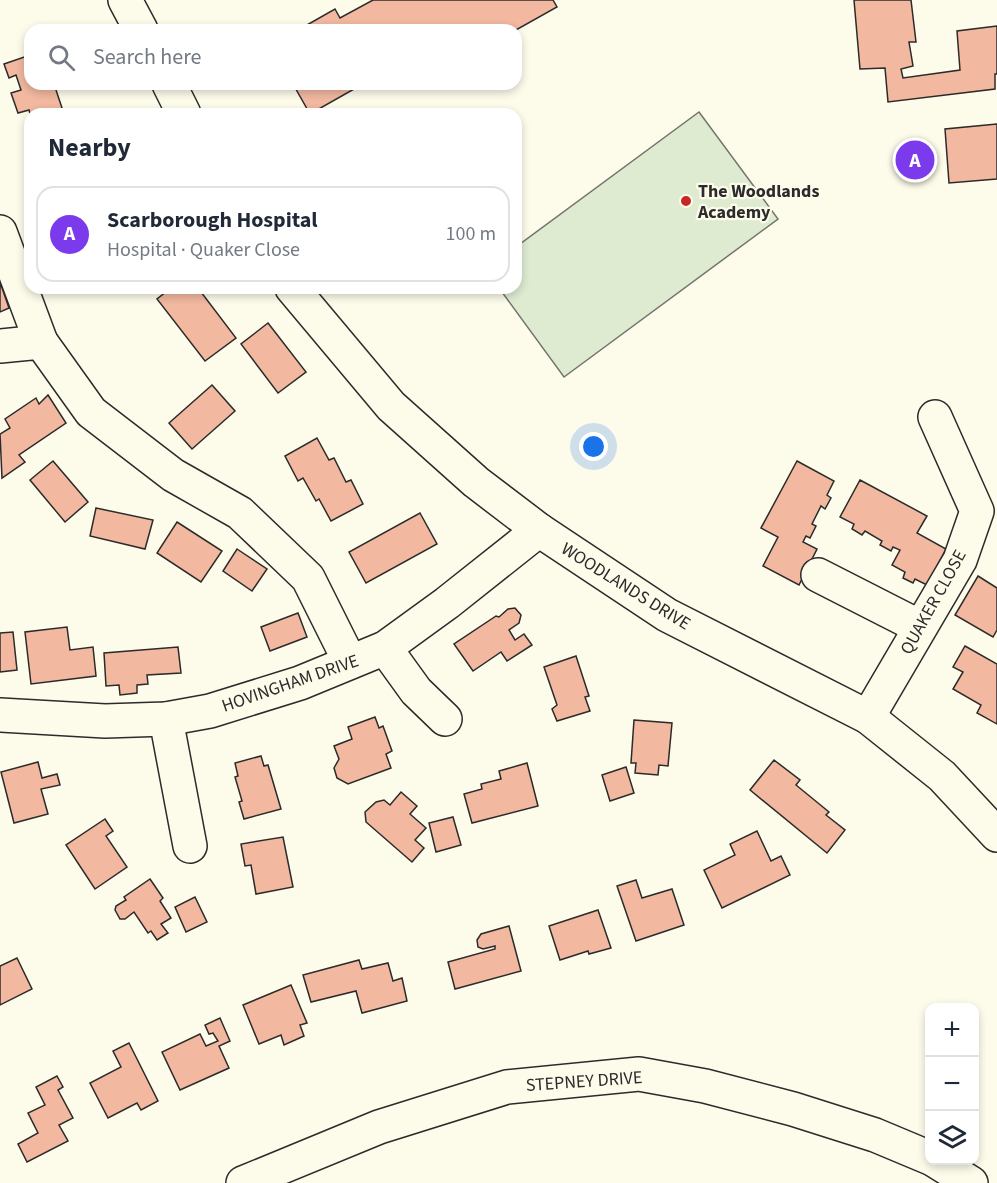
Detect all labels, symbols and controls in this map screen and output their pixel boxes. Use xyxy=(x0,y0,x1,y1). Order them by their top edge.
search box xyxy=(24,24,522,90)
icon: search xyxy=(45,41,78,74)
text: Search here xyxy=(93,41,201,73)
text: Nearby xyxy=(48,129,131,166)
pin: A xyxy=(896,138,934,182)
place label: The Woodlands Academy xyxy=(697,179,819,225)
marker: The Woodlands Academy xyxy=(679,194,693,208)
text: Scarborough Hospital xyxy=(107,204,318,236)
text: A xyxy=(64,220,75,248)
text: 100 m xyxy=(446,220,496,248)
text: Hospital · Quaker Close xyxy=(107,236,300,264)
your location xyxy=(579,432,608,461)
street label: WOODLANDS DRIVE xyxy=(556,537,695,636)
street label: QUAKER CLOSE xyxy=(894,545,973,659)
street label: HOVINGHAM DRIVE xyxy=(218,648,362,719)
map controls xyxy=(925,1003,979,1165)
button: + xyxy=(925,1003,979,1057)
button: − xyxy=(925,1057,979,1111)
street label: STEPNEY DRIVE xyxy=(525,1065,643,1098)
button: layers xyxy=(925,1111,979,1165)

